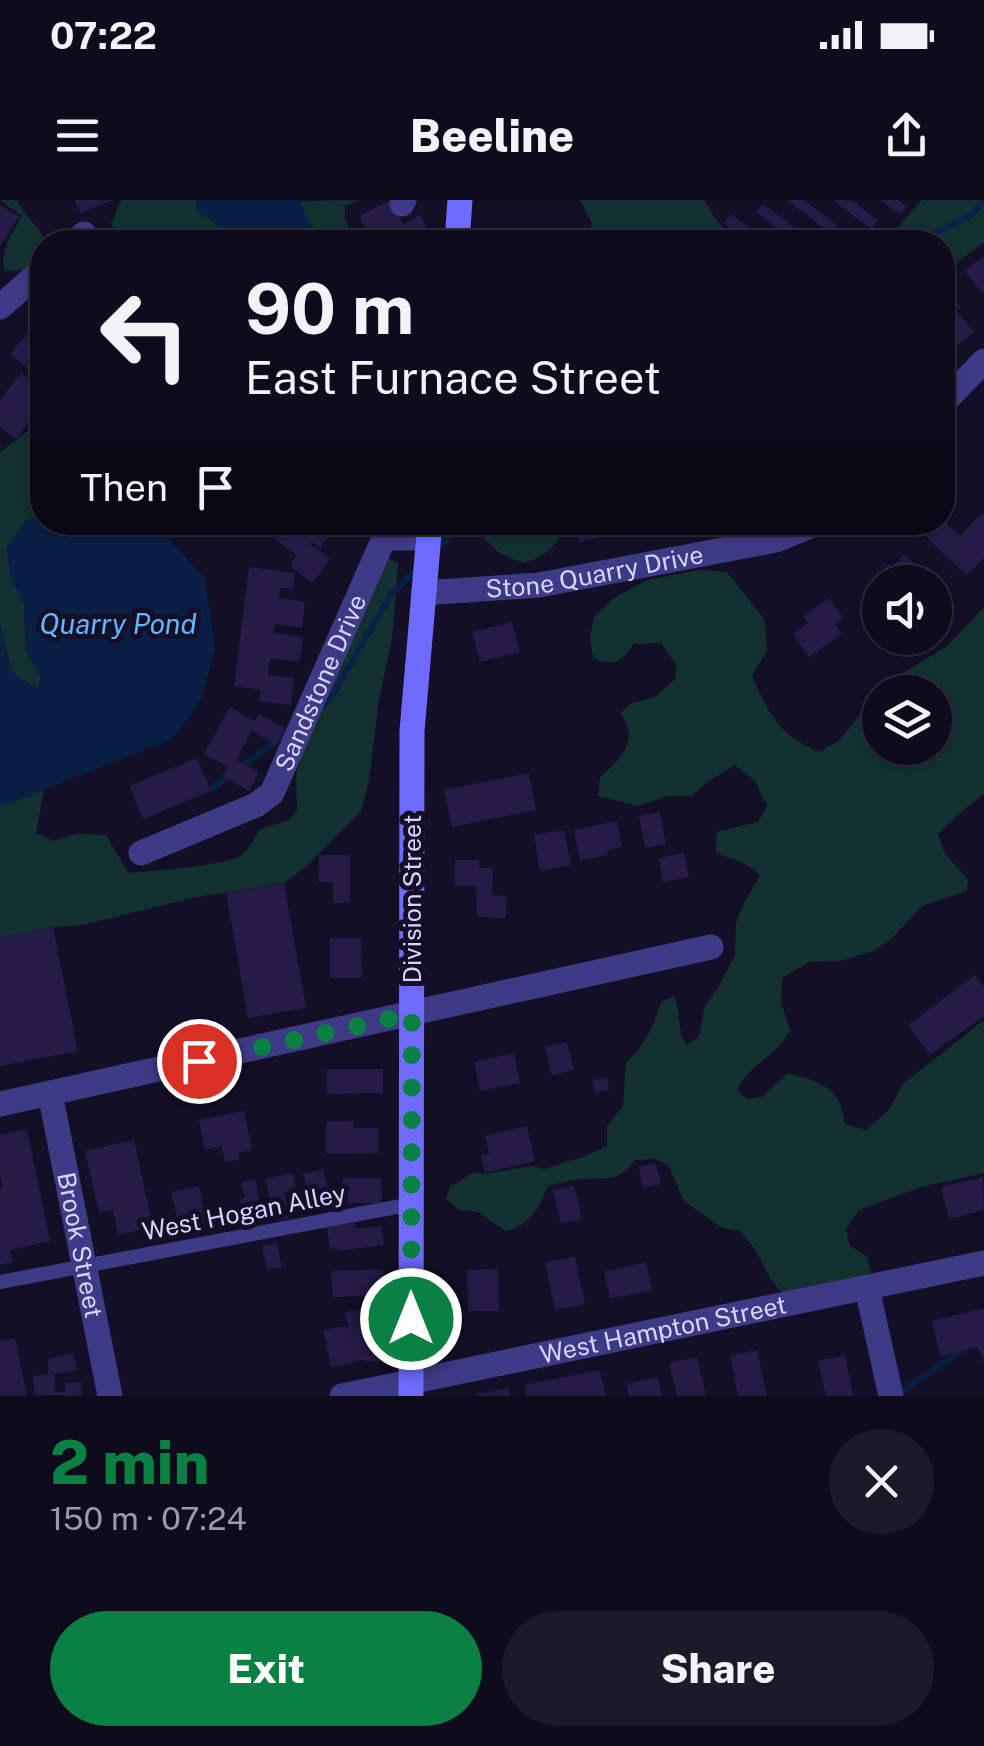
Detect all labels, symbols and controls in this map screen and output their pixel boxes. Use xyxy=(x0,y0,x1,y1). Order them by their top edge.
text: 07:22 xyxy=(50,13,157,58)
icon: menu xyxy=(50,108,105,163)
icon: share xyxy=(879,108,934,163)
text: Beeline xyxy=(410,109,574,162)
text: 90 m xyxy=(245,267,415,350)
icon: left xyxy=(80,270,210,400)
text: East Furnace Street xyxy=(245,351,661,404)
icon: arrive xyxy=(188,460,243,515)
text: Then xyxy=(80,465,168,510)
street label: Stone Quarry Drive xyxy=(485,539,706,604)
map controls xyxy=(862,565,952,765)
button: sound xyxy=(862,565,952,655)
street label: Sandstone Drive xyxy=(268,590,372,776)
water label: Quarry Pond xyxy=(39,607,197,640)
button: layers xyxy=(862,675,952,765)
street label: Division Street xyxy=(397,815,427,983)
pin xyxy=(157,1019,242,1104)
icon: arrive xyxy=(172,1034,227,1089)
street label: Brook Street xyxy=(51,1170,109,1320)
street label: West Hogan Alley xyxy=(140,1178,348,1246)
position arrow xyxy=(359,1267,463,1371)
street label: West Hampton Street xyxy=(537,1289,789,1370)
text: 2 min xyxy=(50,1427,209,1498)
button: close xyxy=(829,1429,934,1534)
text: 150 m · 07:24 xyxy=(50,1500,247,1537)
button: Exit xyxy=(50,1611,482,1726)
button: Share xyxy=(502,1611,934,1726)

